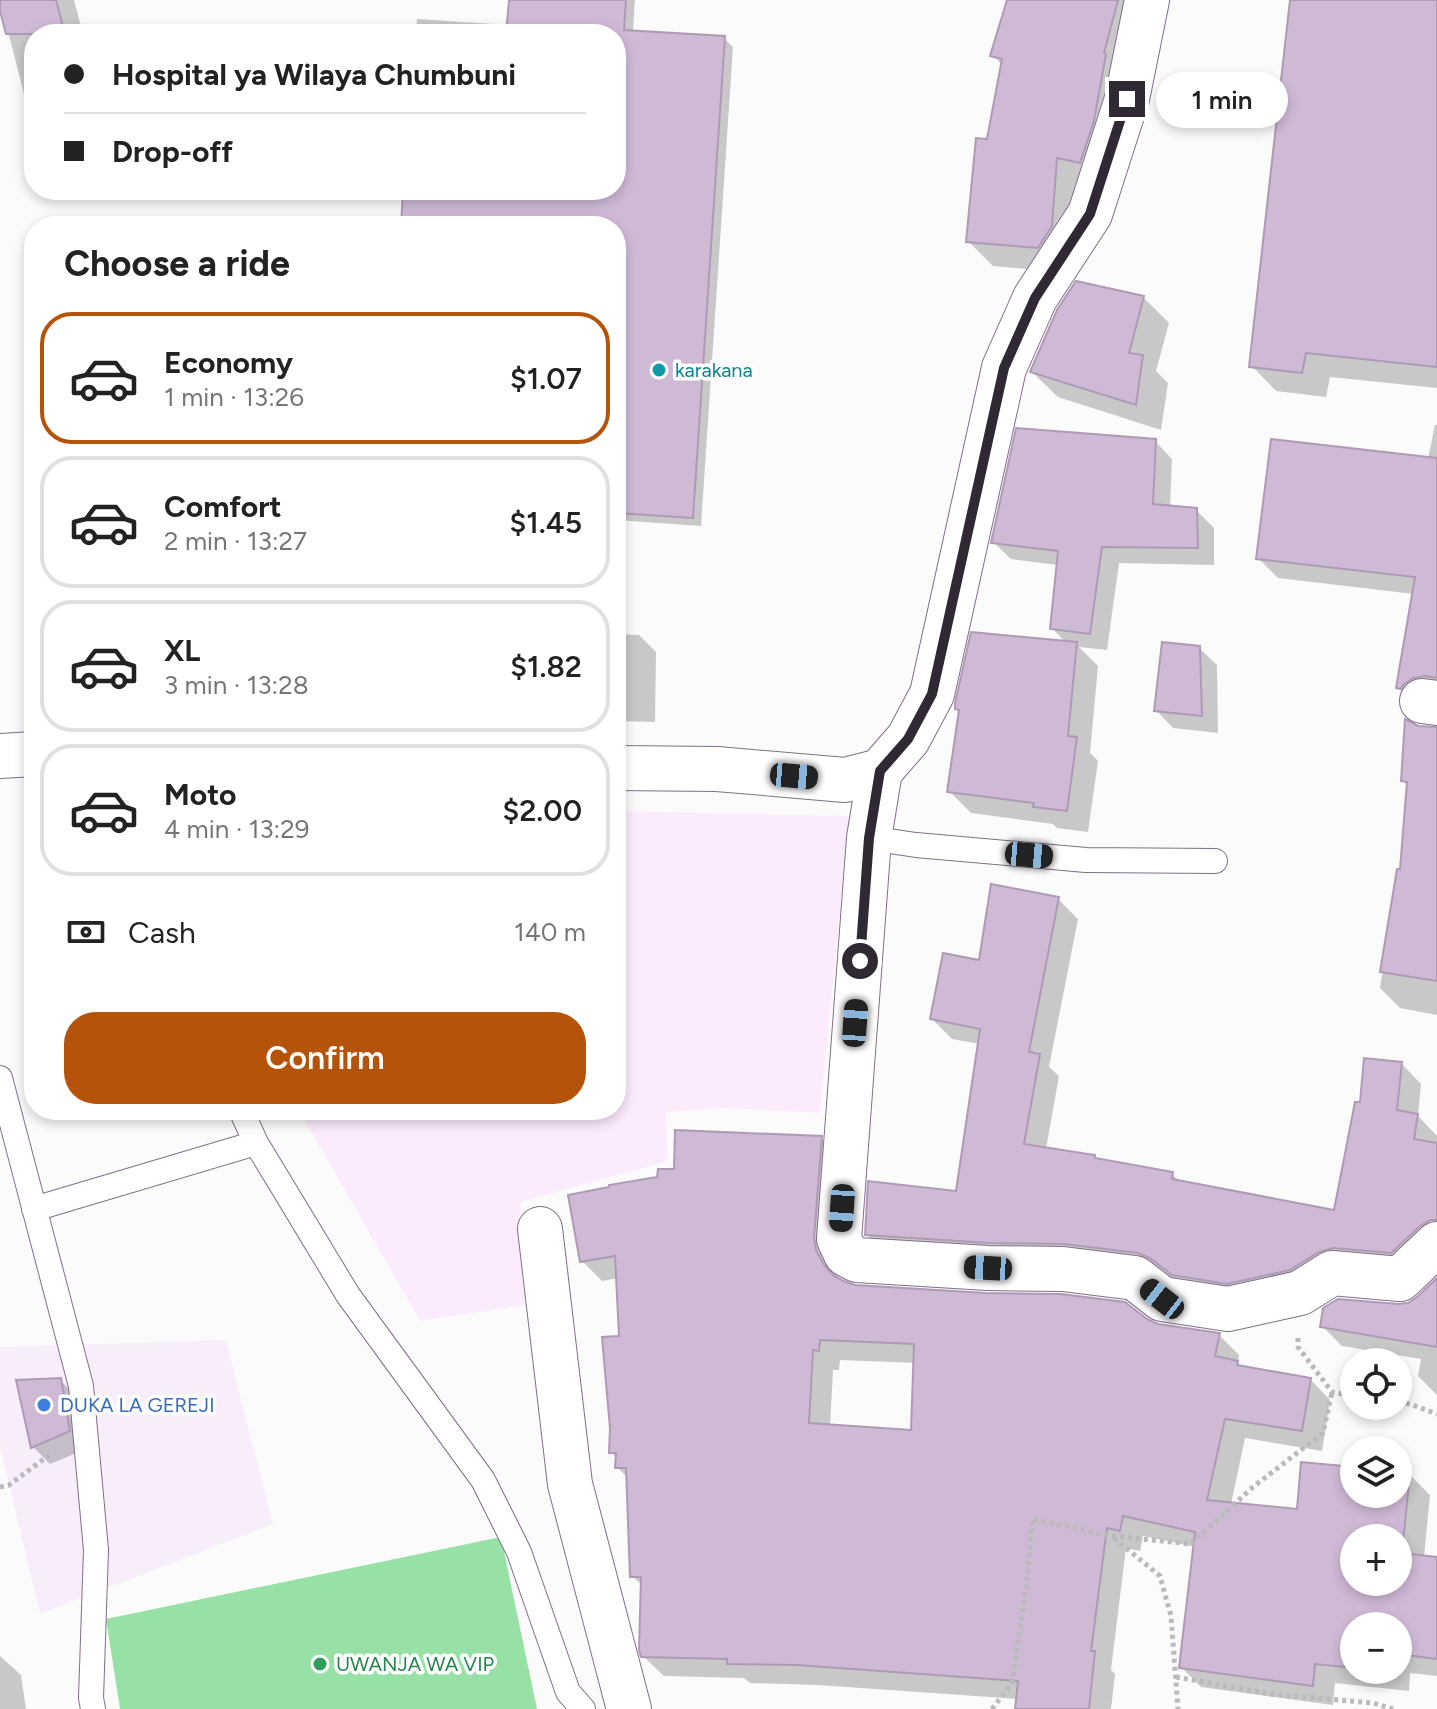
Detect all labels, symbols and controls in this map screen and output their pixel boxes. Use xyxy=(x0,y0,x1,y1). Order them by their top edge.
text: Hospital ya Wilaya Chumbuni xyxy=(112,56,516,93)
callout: 1 min xyxy=(1155,71,1287,127)
route end xyxy=(1109,81,1145,117)
text: 1 min xyxy=(1192,84,1252,116)
text: Drop-off xyxy=(112,133,233,170)
text: Choose a ride xyxy=(64,242,290,285)
icon: car xyxy=(68,342,140,414)
text: Economy xyxy=(164,344,293,381)
place label: karakana xyxy=(675,358,753,382)
text: $1.07 xyxy=(510,360,582,397)
marker: karakana xyxy=(650,361,668,379)
text: 1 min · 13:26 xyxy=(164,381,304,413)
icon: car xyxy=(68,486,140,558)
text: Comfort xyxy=(164,488,282,525)
text: $1.45 xyxy=(510,504,582,541)
text: 2 min · 13:27 xyxy=(164,525,307,557)
icon: car xyxy=(68,630,140,702)
text: XL xyxy=(164,632,200,669)
text: $1.82 xyxy=(510,648,582,685)
text: 3 min · 13:28 xyxy=(164,669,309,701)
car xyxy=(769,762,819,790)
icon: car xyxy=(68,774,140,846)
text: Moto xyxy=(164,776,236,813)
text: $2.00 xyxy=(502,792,582,829)
text: 4 min · 13:29 xyxy=(164,813,309,845)
car xyxy=(1004,841,1054,869)
icon: cash xyxy=(64,910,108,954)
text: Cash xyxy=(128,914,196,951)
text: 140 m xyxy=(514,916,586,948)
route start xyxy=(842,943,878,979)
car xyxy=(841,998,869,1048)
button: Confirm xyxy=(64,1012,586,1104)
car xyxy=(828,1183,856,1233)
car xyxy=(963,1255,1013,1281)
car xyxy=(1136,1275,1188,1323)
map controls xyxy=(1340,1348,1412,1684)
button: locate xyxy=(1340,1348,1412,1420)
place label: DUKA LA GEREJI xyxy=(60,1393,215,1417)
marker: DUKA LA GEREJI xyxy=(35,1396,53,1414)
button: layers xyxy=(1340,1436,1412,1508)
button: + xyxy=(1340,1524,1412,1596)
button: − xyxy=(1340,1612,1412,1684)
place label: UWANJA WA VIP xyxy=(336,1652,495,1676)
marker: UWANJA WA VIP xyxy=(311,1655,329,1673)

